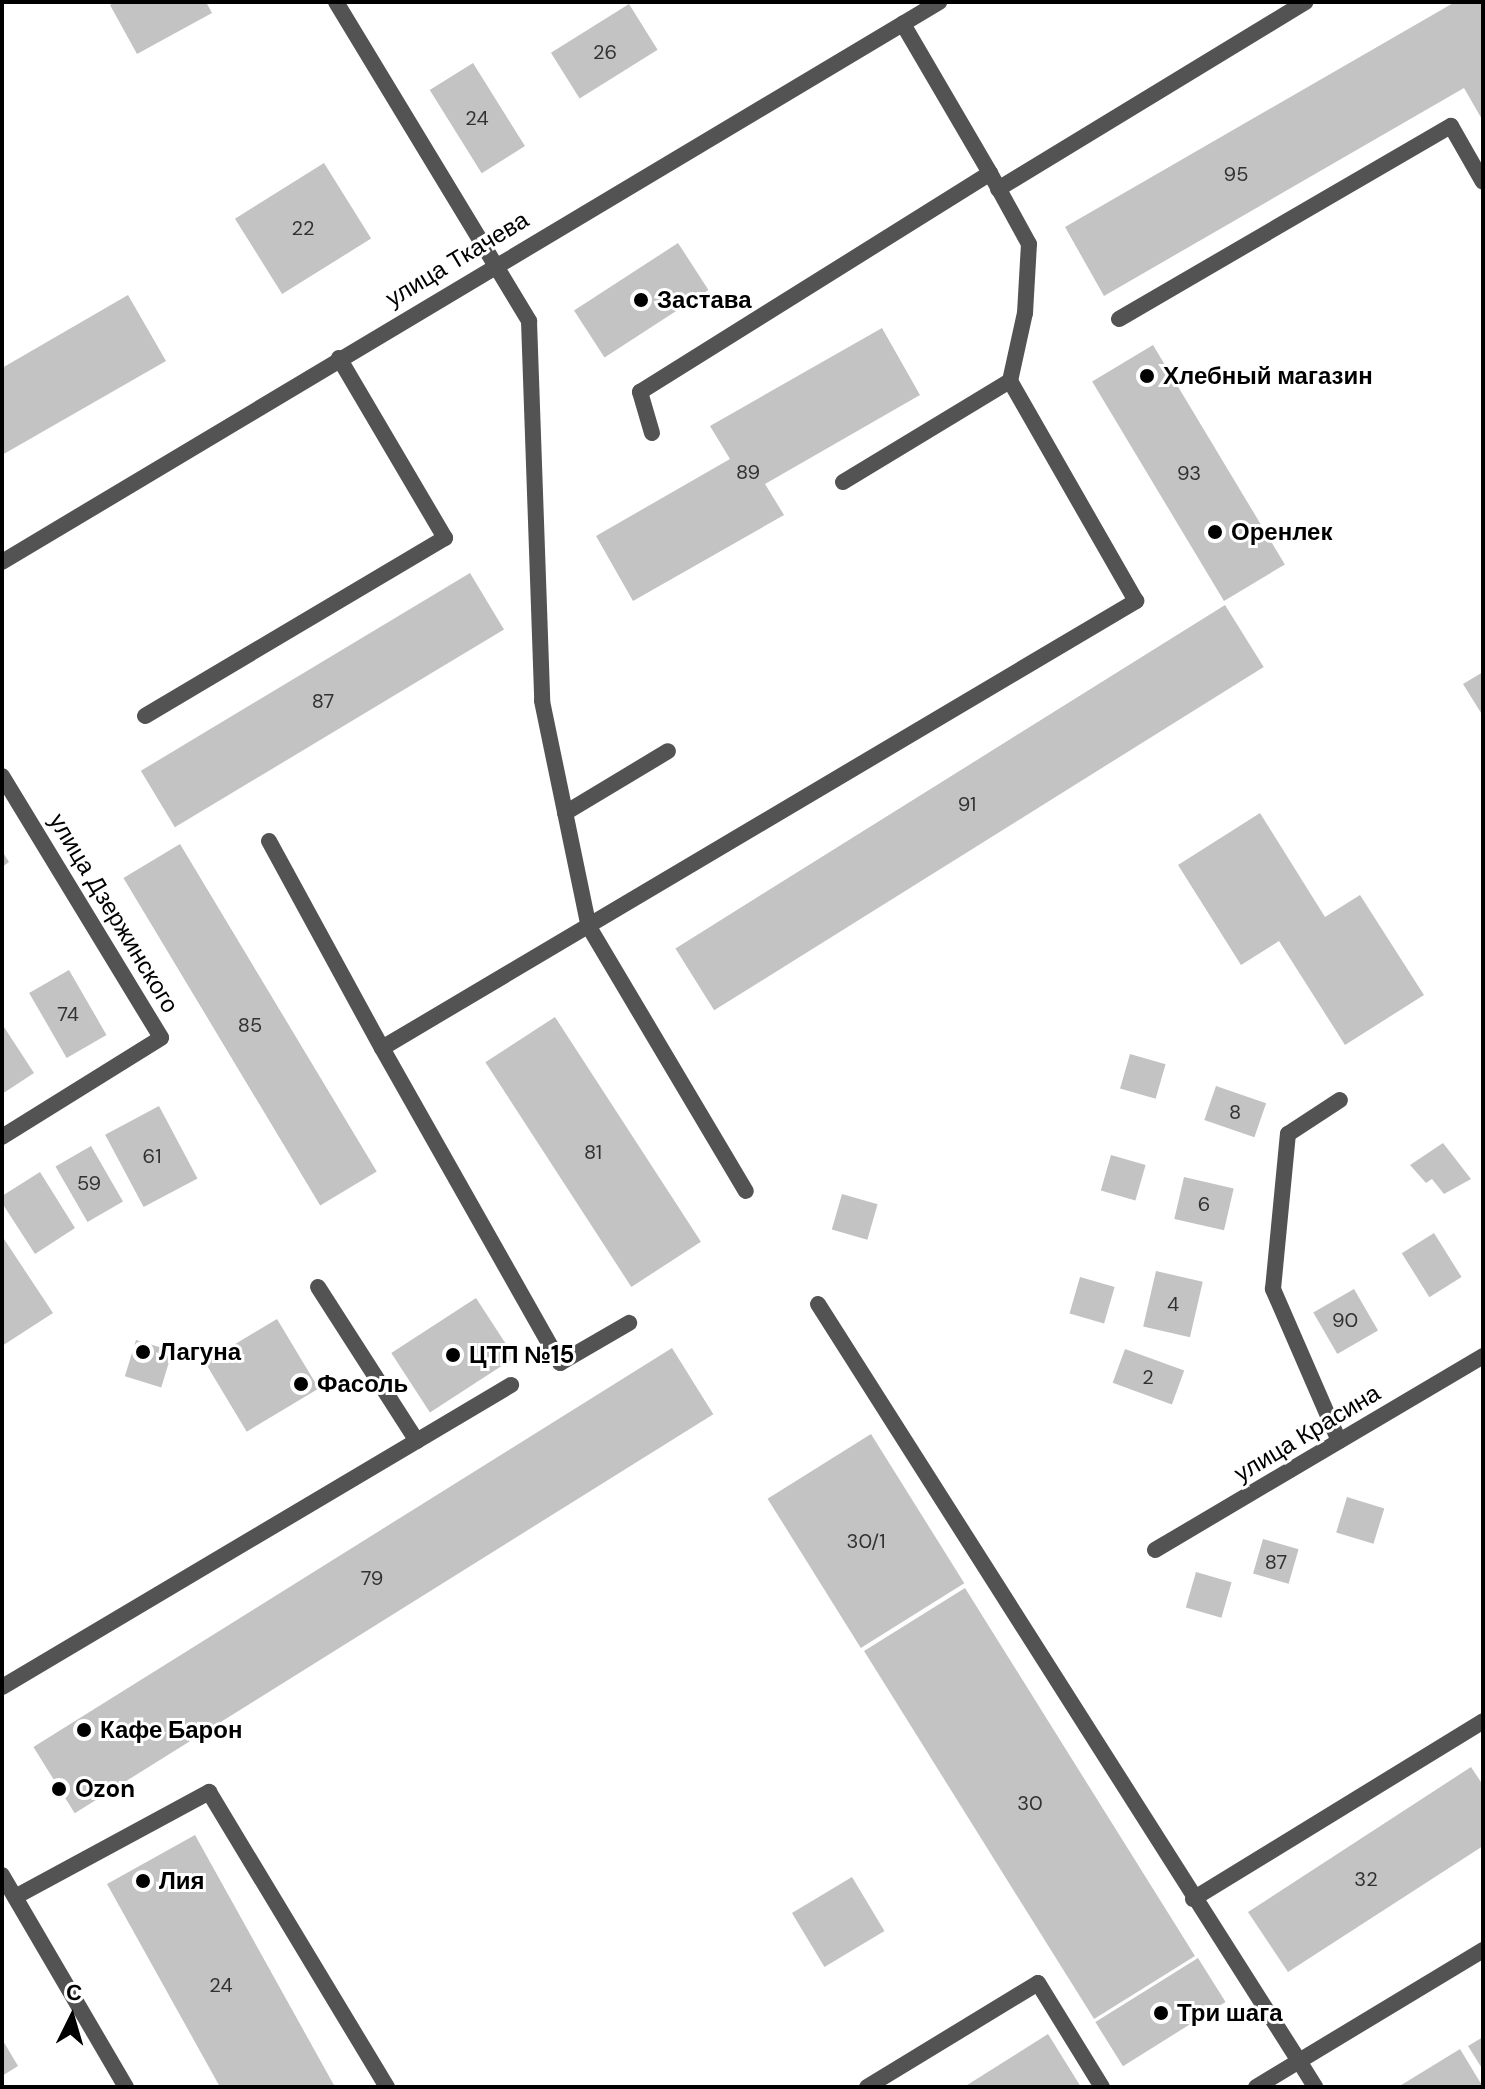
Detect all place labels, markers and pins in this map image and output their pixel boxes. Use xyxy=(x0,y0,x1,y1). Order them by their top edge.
place label: Застава xyxy=(657,286,752,314)
marker: Застава xyxy=(632,291,650,309)
place label: Хлебный магазин xyxy=(1163,362,1373,390)
marker: Хлебный магазин xyxy=(1138,367,1156,385)
place label: Оренлек xyxy=(1231,518,1332,546)
marker: Оренлек xyxy=(1206,523,1224,541)
place label: Лагуна xyxy=(159,1338,241,1366)
place label: ЦТП №15 xyxy=(469,1341,574,1369)
marker: Лагуна xyxy=(134,1343,152,1361)
marker: ЦТП №15 xyxy=(444,1346,462,1364)
place label: Фасоль xyxy=(317,1370,408,1398)
marker: Фасоль xyxy=(292,1375,310,1393)
place label: Кафе Барон xyxy=(100,1716,242,1744)
marker: Кафе Барон xyxy=(75,1721,93,1739)
place label: Ozon xyxy=(75,1775,135,1803)
marker: Ozon xyxy=(50,1780,68,1798)
place label: Лия xyxy=(159,1867,205,1895)
marker: Лия xyxy=(134,1872,152,1890)
place label: Три шага xyxy=(1177,1999,1282,2027)
marker: Три шага xyxy=(1152,2004,1170,2022)

